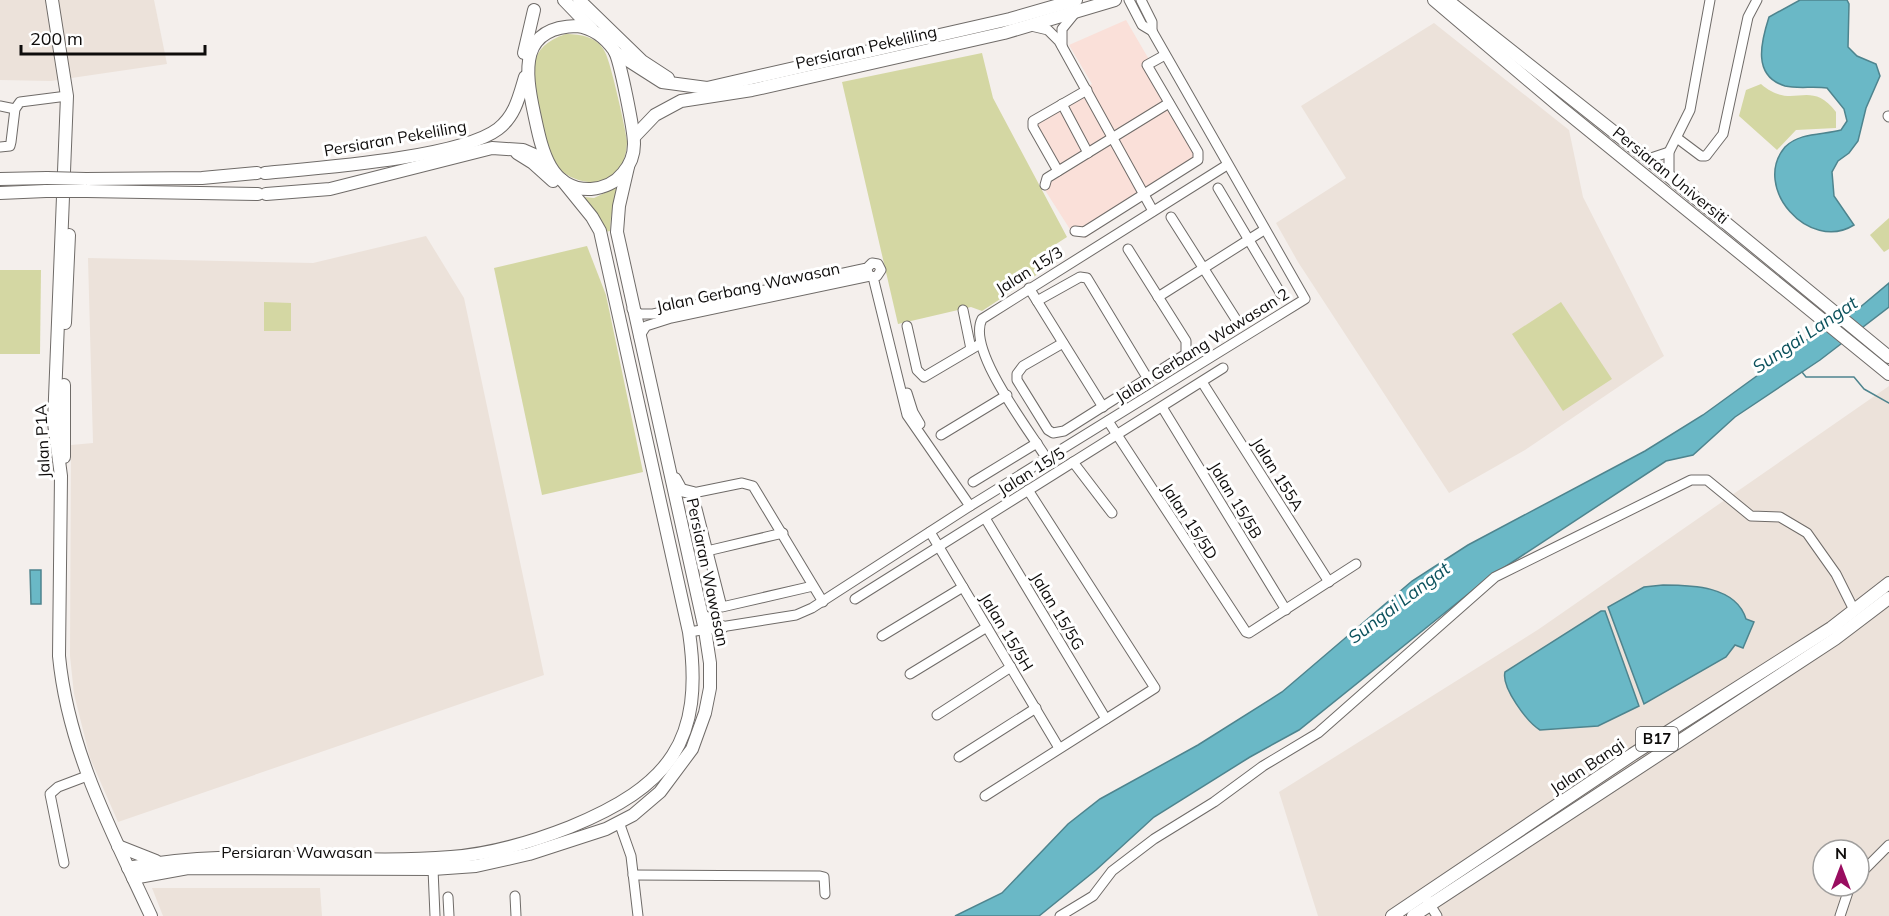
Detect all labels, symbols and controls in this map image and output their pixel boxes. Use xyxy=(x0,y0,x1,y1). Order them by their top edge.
scale bar xyxy=(21,18,206,56)
street label: Persiaran Pekeliling xyxy=(793,21,939,73)
text: 200 m xyxy=(30,27,83,50)
street label: Persiaran Pekeliling xyxy=(322,116,468,160)
street label: Persiaran Universiti xyxy=(1609,122,1733,228)
street label: Jalan 15/3 xyxy=(992,242,1066,298)
street label: Jalan Gerbang Wawasan xyxy=(654,258,842,316)
street label: Jalan Gerbang Wawasan 2 xyxy=(1112,283,1292,407)
water label: Sungai Langat xyxy=(1748,291,1862,378)
street label: Jalan P1A xyxy=(30,403,54,478)
street label: Jalan 155A xyxy=(1248,434,1308,514)
street label: Jalan 15/5 xyxy=(994,443,1068,499)
street label: Jalan 15/5B xyxy=(1205,458,1267,542)
street label: Jalan 15/5D xyxy=(1158,479,1222,563)
street label: Persiaran Wawasan xyxy=(682,496,734,648)
water label: Sungai Langat xyxy=(1343,556,1455,648)
street label: Jalan 15/5G xyxy=(1027,569,1089,653)
street label: Jalan 15/5H xyxy=(976,589,1038,675)
road number: B17 xyxy=(1636,727,1678,751)
street label: Jalan Bangi xyxy=(1546,734,1628,798)
north arrow xyxy=(1811,838,1871,898)
street label: Persiaran Wawasan xyxy=(221,842,373,862)
text: N xyxy=(1835,843,1847,863)

